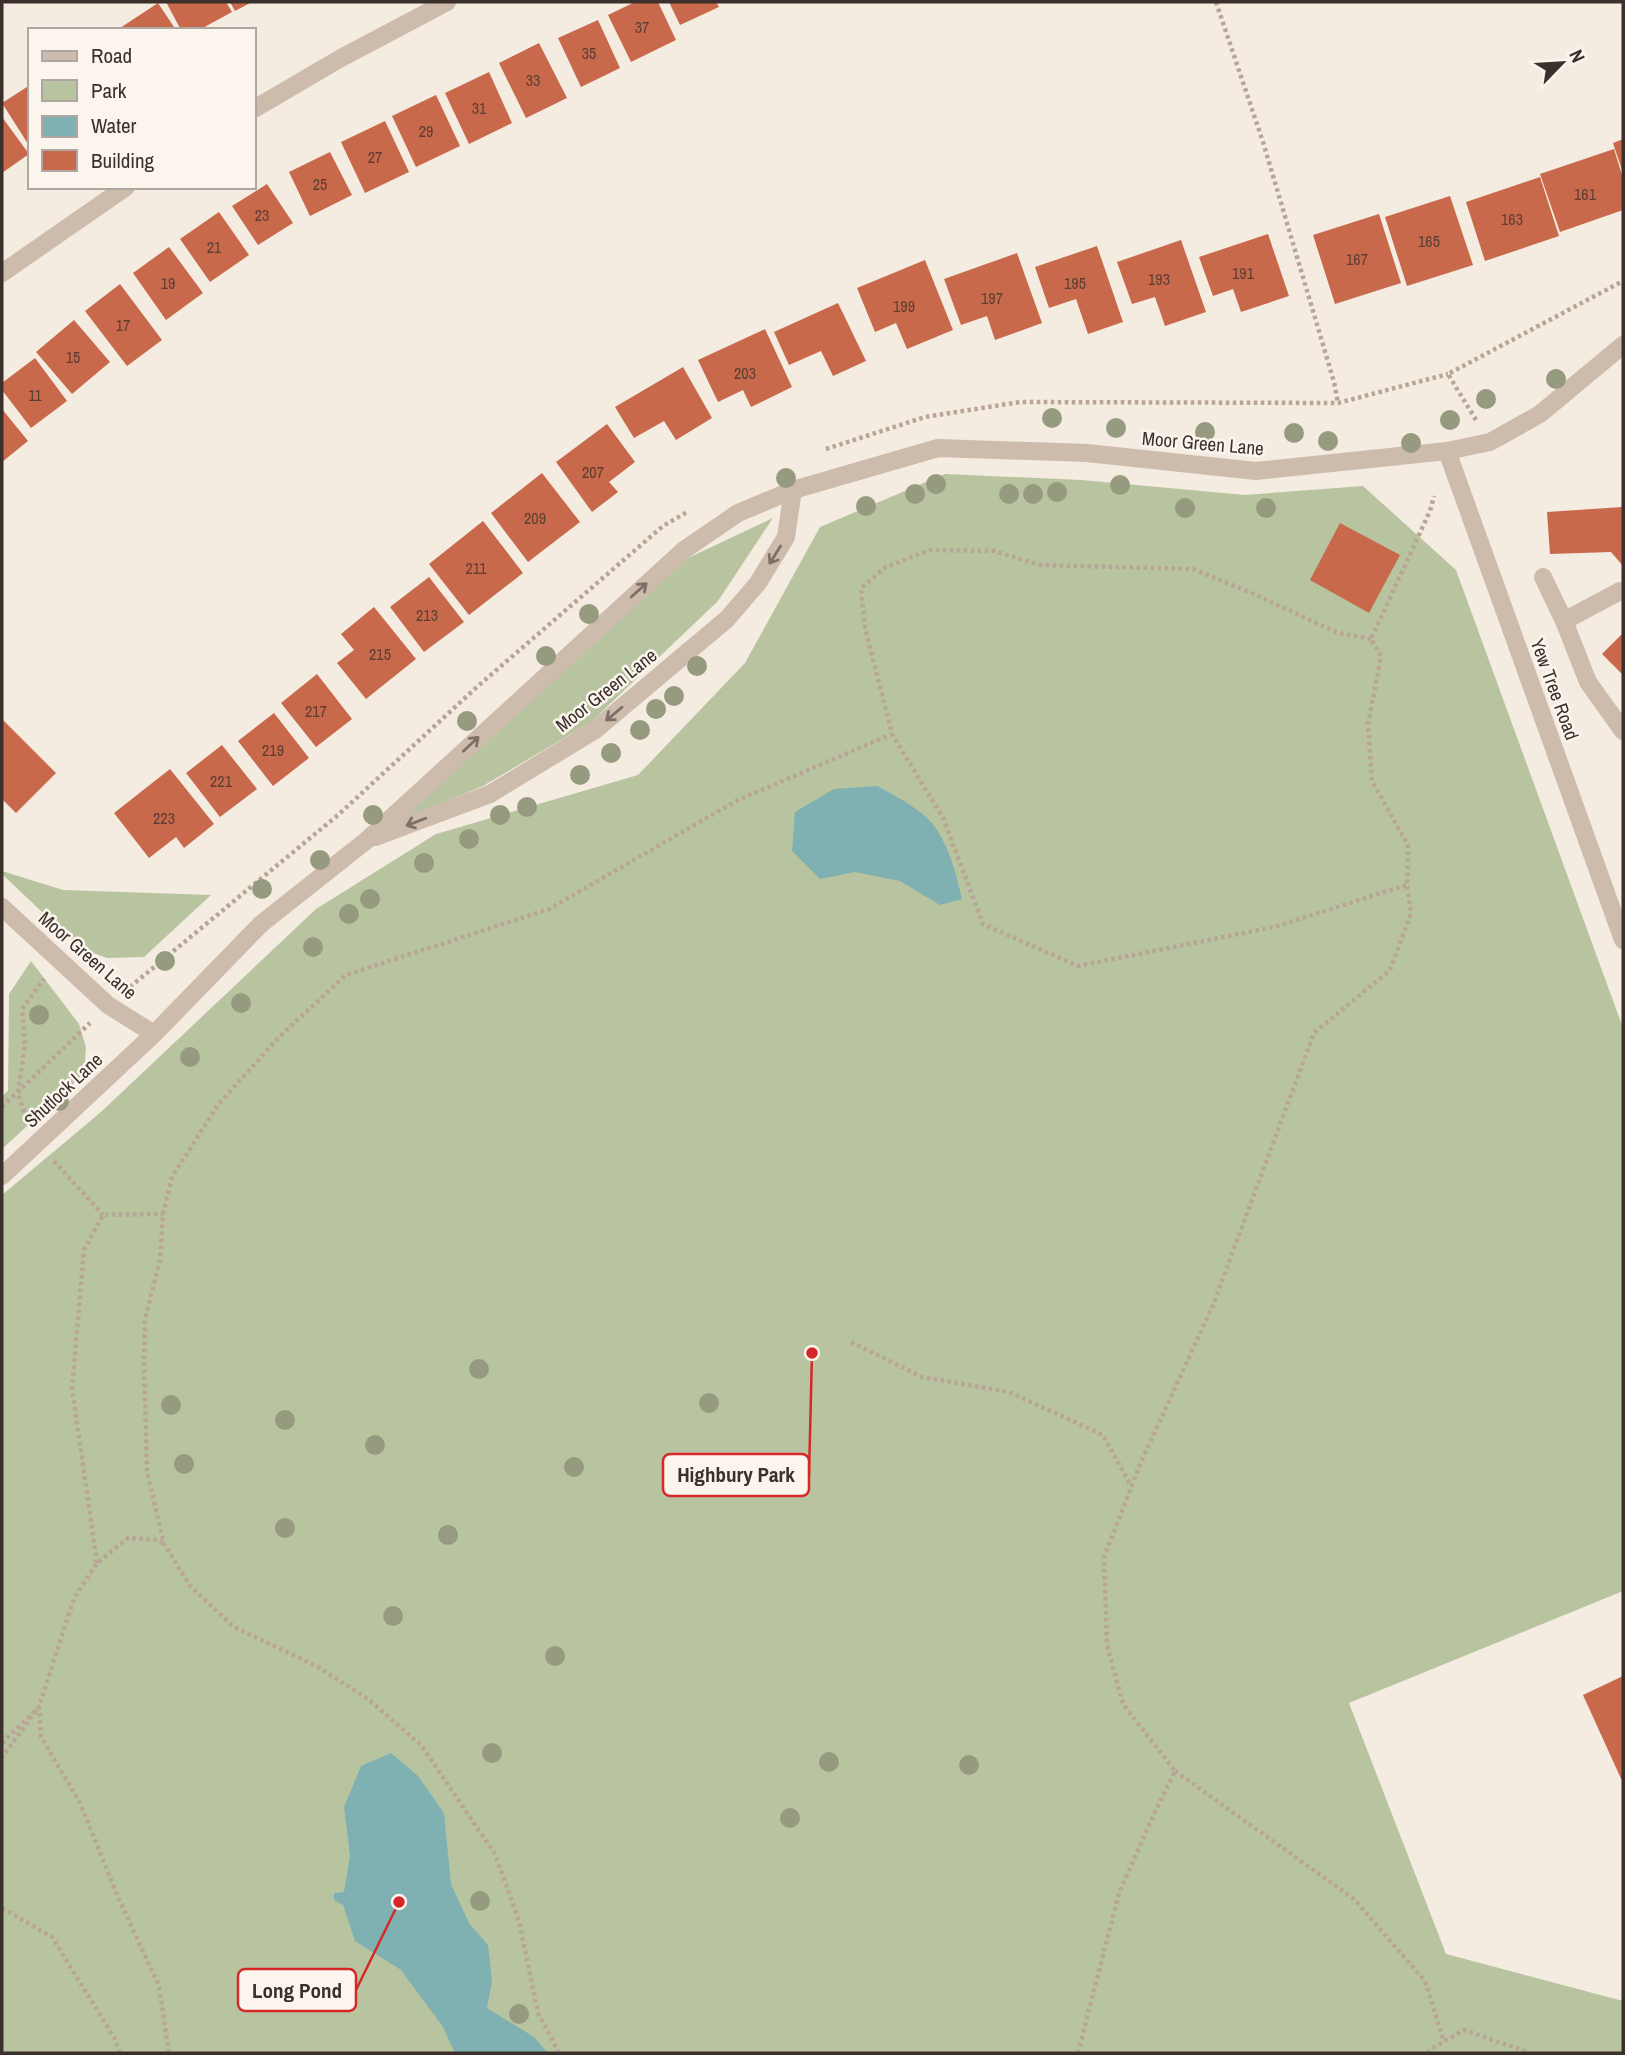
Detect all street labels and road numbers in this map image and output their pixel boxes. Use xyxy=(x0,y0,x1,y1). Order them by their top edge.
street label: Moor Green Lane xyxy=(1141,425,1265,461)
street label: Yew Tree Road xyxy=(1525,635,1585,743)
street label: Moor Green Lane xyxy=(550,642,662,738)
street label: Moor Green Lane xyxy=(33,905,143,1005)
street label: Shutlock Lane xyxy=(18,1047,108,1133)

